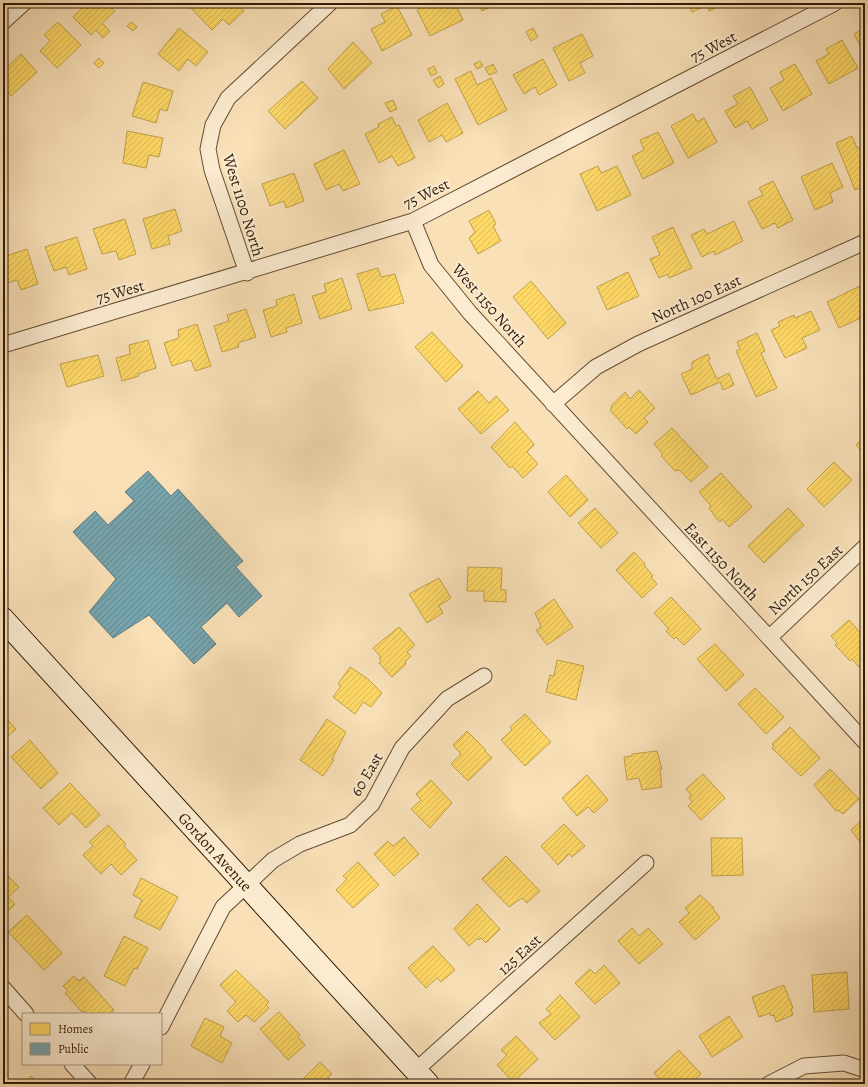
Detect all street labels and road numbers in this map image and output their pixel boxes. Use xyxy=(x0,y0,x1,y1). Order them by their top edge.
street label: 75 West xyxy=(686,26,740,68)
street label: West 1100 North xyxy=(217,150,269,260)
street label: 75 West xyxy=(399,173,453,215)
street label: West 1150 North xyxy=(446,258,532,353)
street label: North 100 East xyxy=(648,269,745,329)
street label: 75 West xyxy=(94,275,147,309)
street label: East 1150 North xyxy=(679,518,764,606)
street label: North 150 East xyxy=(764,539,848,620)
street label: 60 East xyxy=(345,749,388,800)
street label: Gordon Avenue xyxy=(173,808,257,897)
street label: 125 East xyxy=(493,929,546,980)

